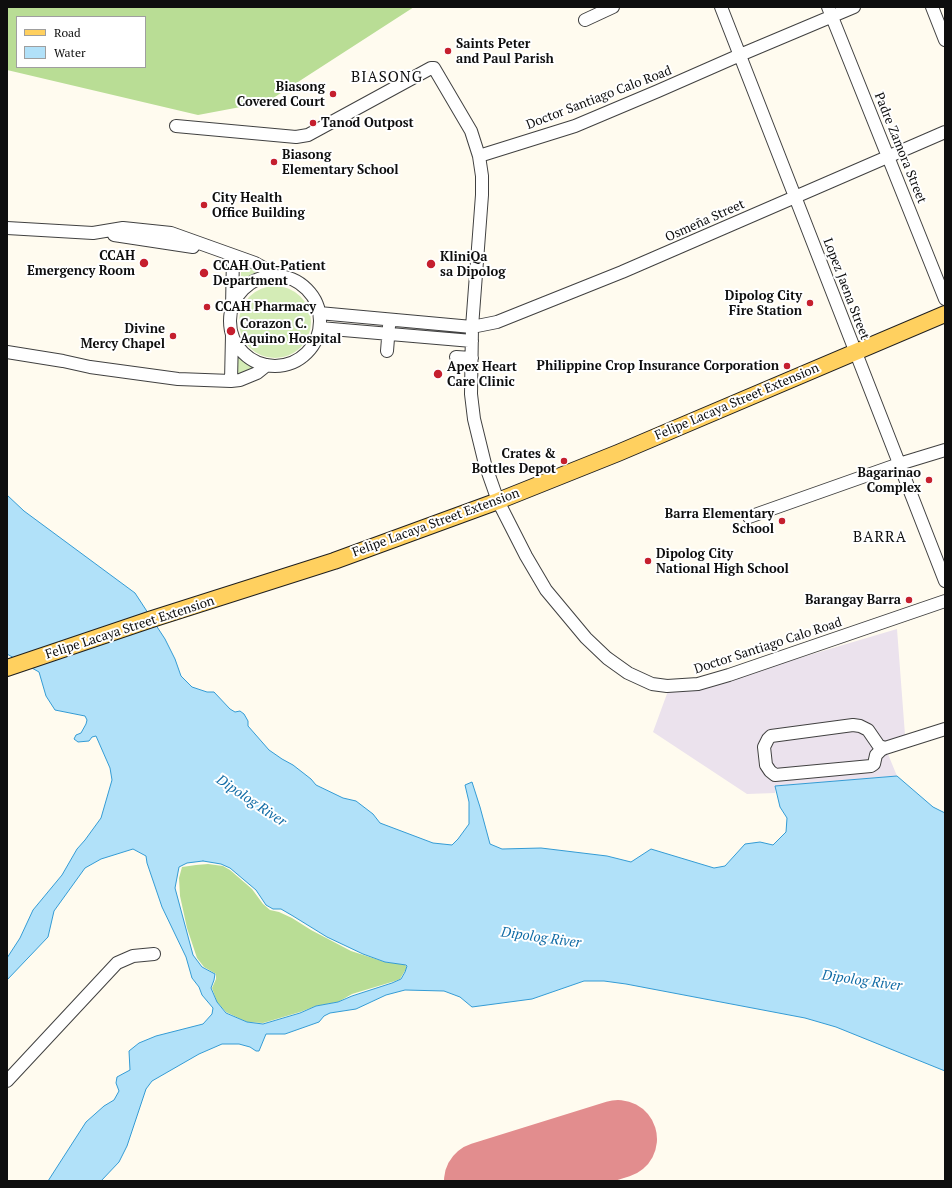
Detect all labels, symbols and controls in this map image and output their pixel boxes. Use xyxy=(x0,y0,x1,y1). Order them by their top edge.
legend xyxy=(16,16,146,68)
text: Road xyxy=(54,25,81,40)
place label: Saints Peter and Paul Parish xyxy=(456,36,554,67)
text: Water xyxy=(54,45,86,60)
marker: Saints Peter and Paul Parish xyxy=(443,46,453,56)
street label: Doctor Santiago Calo Road xyxy=(524,63,674,133)
district label: BIASONG xyxy=(351,69,423,87)
place label: Biasong Covered Court xyxy=(237,79,325,110)
marker: Biasong Covered Court xyxy=(328,89,338,99)
street label: Padre Zamora Street xyxy=(871,90,929,206)
place label: Tanod Outpost xyxy=(321,115,414,131)
marker: Tanod Outpost xyxy=(308,118,318,128)
place label: Biasong Elementary School xyxy=(282,147,399,178)
marker: Biasong Elementary School xyxy=(269,157,279,167)
place label: City Health Office Building xyxy=(212,190,305,221)
street label: Osmeña Street xyxy=(663,197,747,245)
marker: City Health Office Building xyxy=(199,200,209,210)
street label: Lopez Jaena Street xyxy=(820,236,872,342)
place label: CCAH Emergency Room xyxy=(27,248,135,279)
place label: KliniQa sa Dipolog xyxy=(440,249,506,280)
marker: CCAH Emergency Room xyxy=(138,257,150,269)
place label: CCAH Out-Patient Department xyxy=(213,258,326,289)
marker: KliniQa sa Dipolog xyxy=(425,258,437,270)
marker: CCAH Out-Patient Department xyxy=(198,267,210,279)
place label: Dipolog City Fire Station xyxy=(725,288,802,319)
marker: Dipolog City Fire Station xyxy=(805,298,815,308)
place label: CCAH Pharmacy xyxy=(215,299,316,315)
marker: CCAH Pharmacy xyxy=(202,302,212,312)
place label: Corazon C. Aquino Hospital xyxy=(240,316,341,347)
place label: Divine Mercy Chapel xyxy=(80,321,165,352)
marker: Corazon C. Aquino Hospital xyxy=(225,325,237,337)
marker: Divine Mercy Chapel xyxy=(168,331,178,341)
place label: Philippine Crop Insurance Corporation xyxy=(537,358,779,374)
place label: Apex Heart Care Clinic xyxy=(447,359,517,390)
street label: Felipe Lacaya Street Extension xyxy=(653,360,821,444)
marker: Philippine Crop Insurance Corporation xyxy=(782,361,792,371)
marker: Apex Heart Care Clinic xyxy=(432,368,444,380)
place label: Crates & Bottles Depot xyxy=(472,446,556,477)
marker: Crates & Bottles Depot xyxy=(559,456,569,466)
place label: Bagarinao Complex xyxy=(857,465,921,496)
marker: Bagarinao Complex xyxy=(924,475,934,485)
street label: Felipe Lacaya Street Extension xyxy=(350,485,522,561)
place label: Barra Elementary School xyxy=(665,506,774,537)
marker: Barra Elementary School xyxy=(777,516,787,526)
district label: BARRA xyxy=(853,529,907,547)
place label: Dipolog City National High School xyxy=(656,546,789,577)
marker: Dipolog City National High School xyxy=(643,556,653,566)
place label: Barangay Barra xyxy=(805,592,901,608)
street label: Felipe Lacaya Street Extension xyxy=(44,593,216,663)
marker: Barangay Barra xyxy=(904,595,914,605)
street label: Doctor Santiago Calo Road xyxy=(692,615,844,677)
water label: Dipolog River xyxy=(213,772,289,830)
water label: Dipolog River xyxy=(500,924,582,952)
water label: Dipolog River xyxy=(821,967,903,995)

